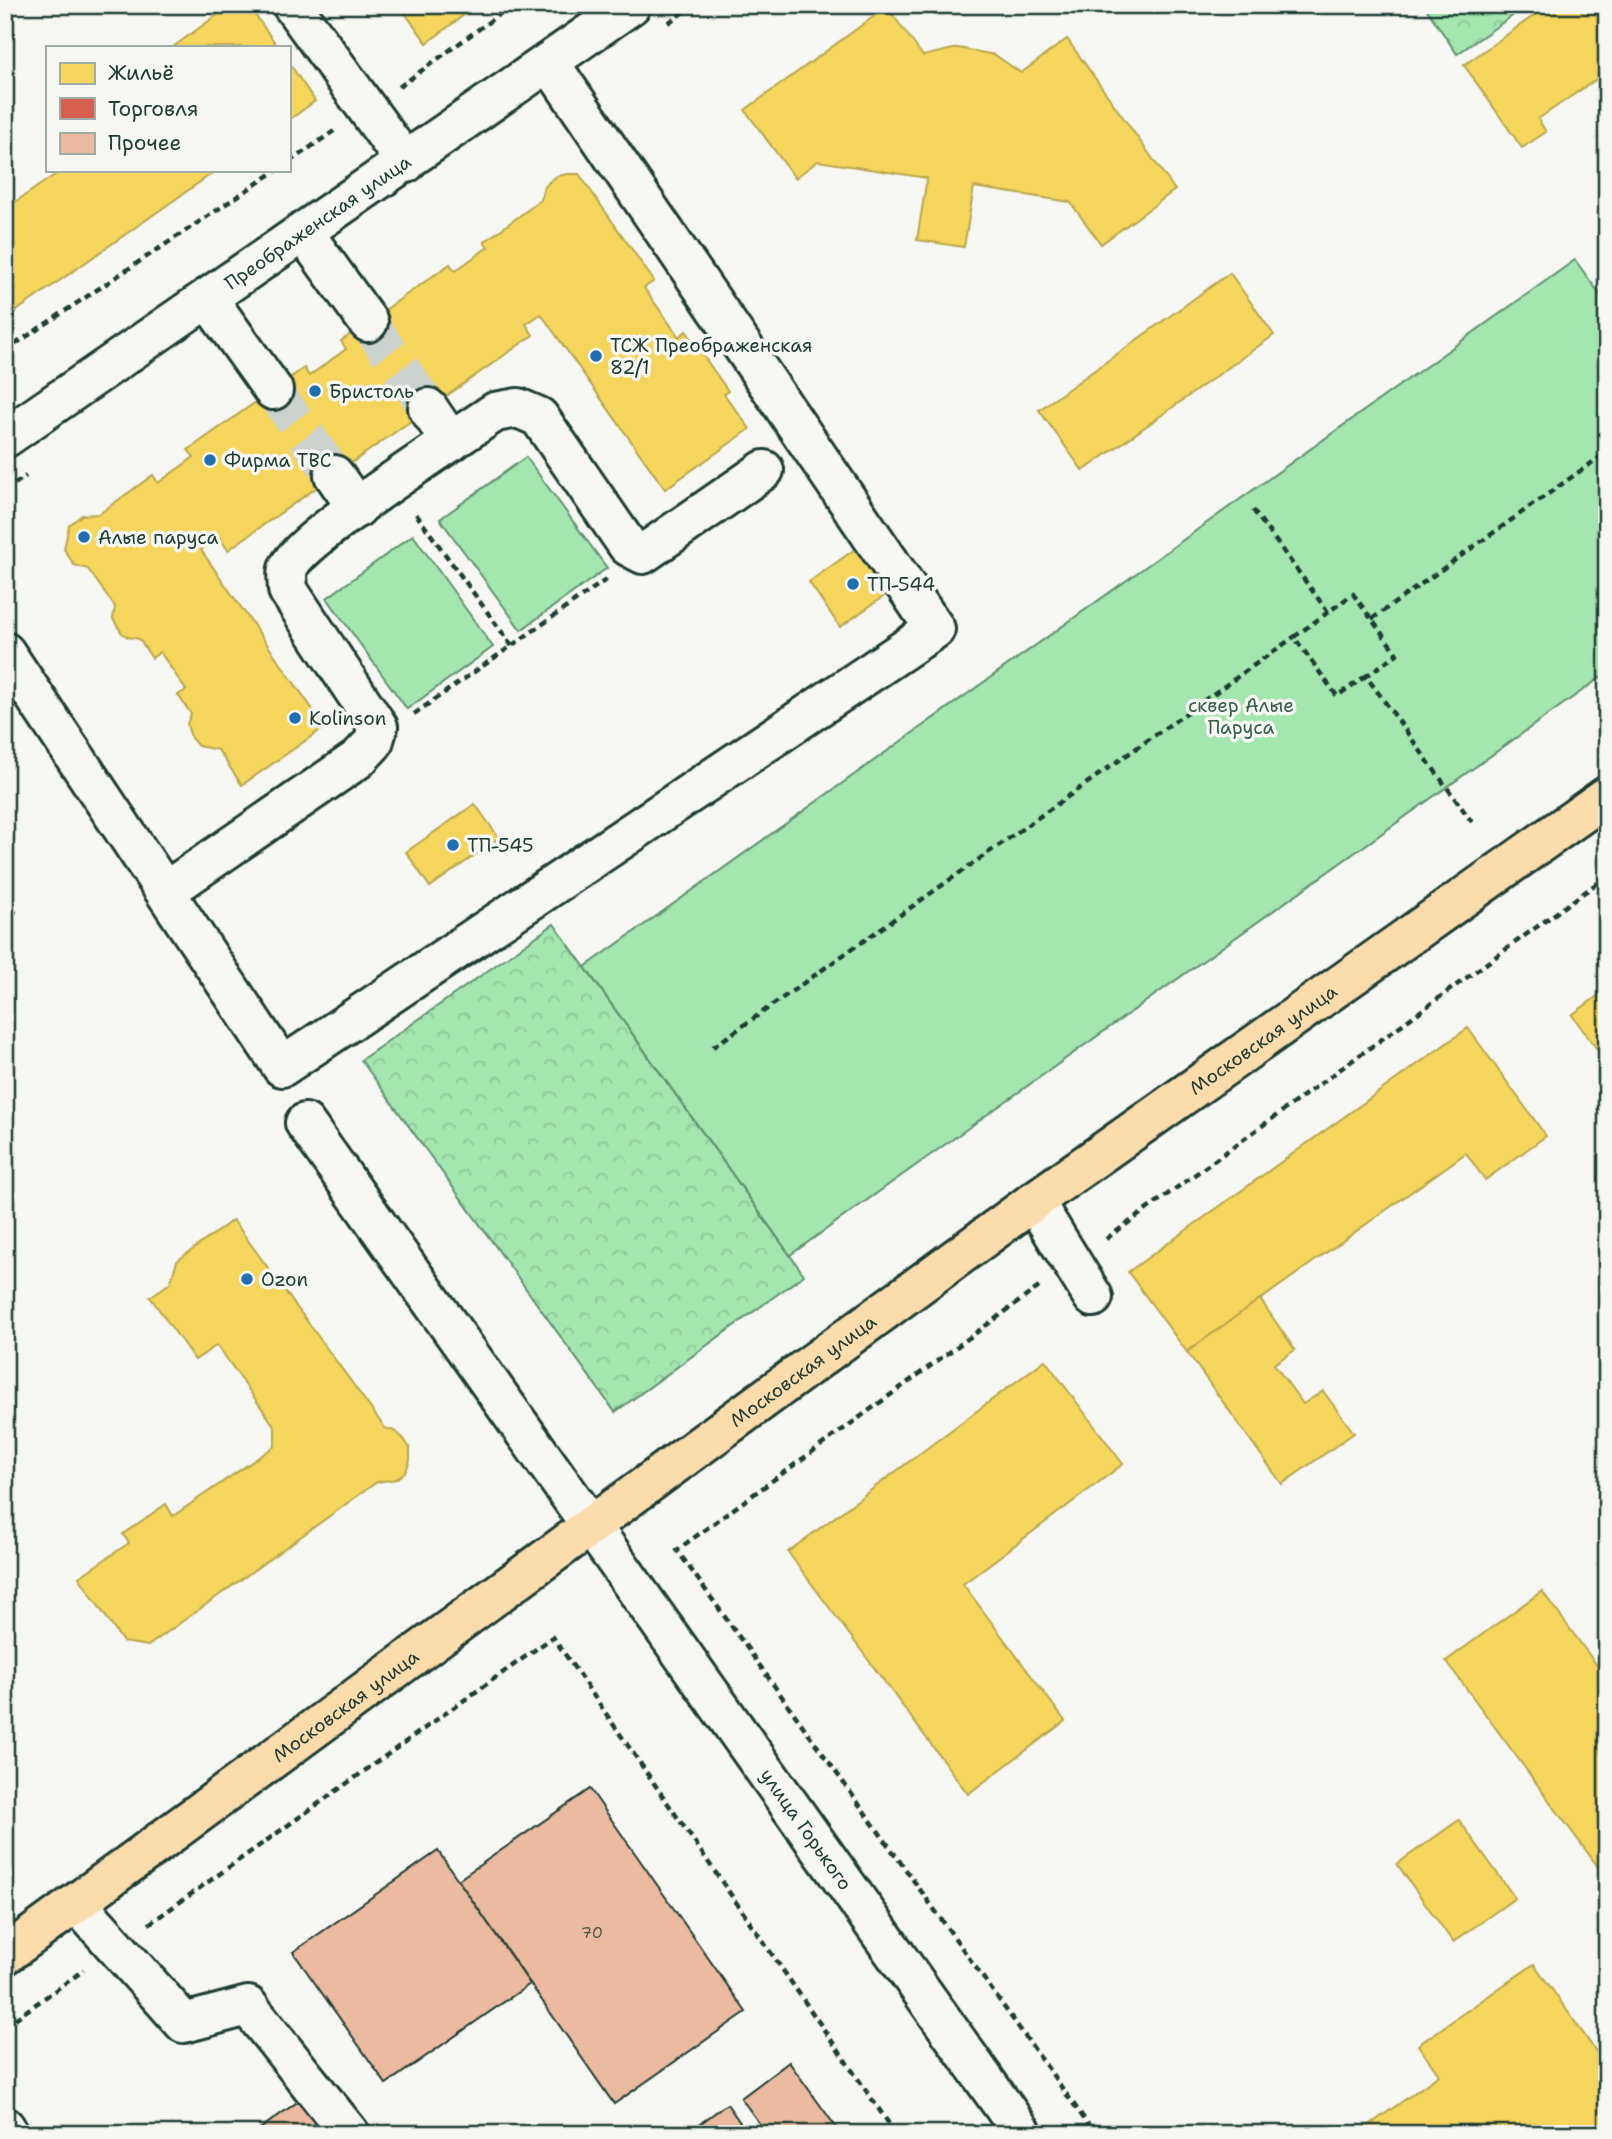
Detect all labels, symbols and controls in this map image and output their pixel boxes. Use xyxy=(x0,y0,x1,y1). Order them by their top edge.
legend xyxy=(46,46,290,172)
text: Жильё xyxy=(108,59,174,87)
text: Торговля xyxy=(108,95,198,123)
text: Прочее xyxy=(108,129,181,157)
street label: Преображенская улица xyxy=(220,149,416,295)
place label: ТСЖ Преображенская 82/1 xyxy=(610,333,812,380)
marker: ТСЖ Преображенская 82/1 xyxy=(588,348,604,364)
place label: Бристоль xyxy=(329,379,414,404)
marker: Бристоль xyxy=(307,383,323,399)
place label: Фирма ТВС xyxy=(224,448,331,473)
marker: Фирма ТВС xyxy=(202,452,218,468)
place label: Алые паруса xyxy=(98,525,219,550)
marker: Алые паруса xyxy=(76,529,92,545)
place label: ТП-544 xyxy=(867,572,935,597)
marker: ТП-544 xyxy=(845,576,861,592)
park label: сквер Алые Паруса xyxy=(1188,693,1294,740)
place label: Kolinson xyxy=(309,706,386,731)
marker: Kolinson xyxy=(287,710,303,726)
place label: ТП-545 xyxy=(467,833,534,858)
marker: ТП-545 xyxy=(445,837,461,853)
street label: Московская улица xyxy=(1184,979,1342,1101)
place label: Ozon xyxy=(261,1267,308,1292)
marker: Ozon xyxy=(239,1271,255,1287)
street label: Московская улица xyxy=(725,1309,881,1433)
street label: Московская улица xyxy=(267,1644,424,1768)
street label: улица Горького xyxy=(754,1764,858,1895)
house number: 70 xyxy=(581,1922,603,1943)

